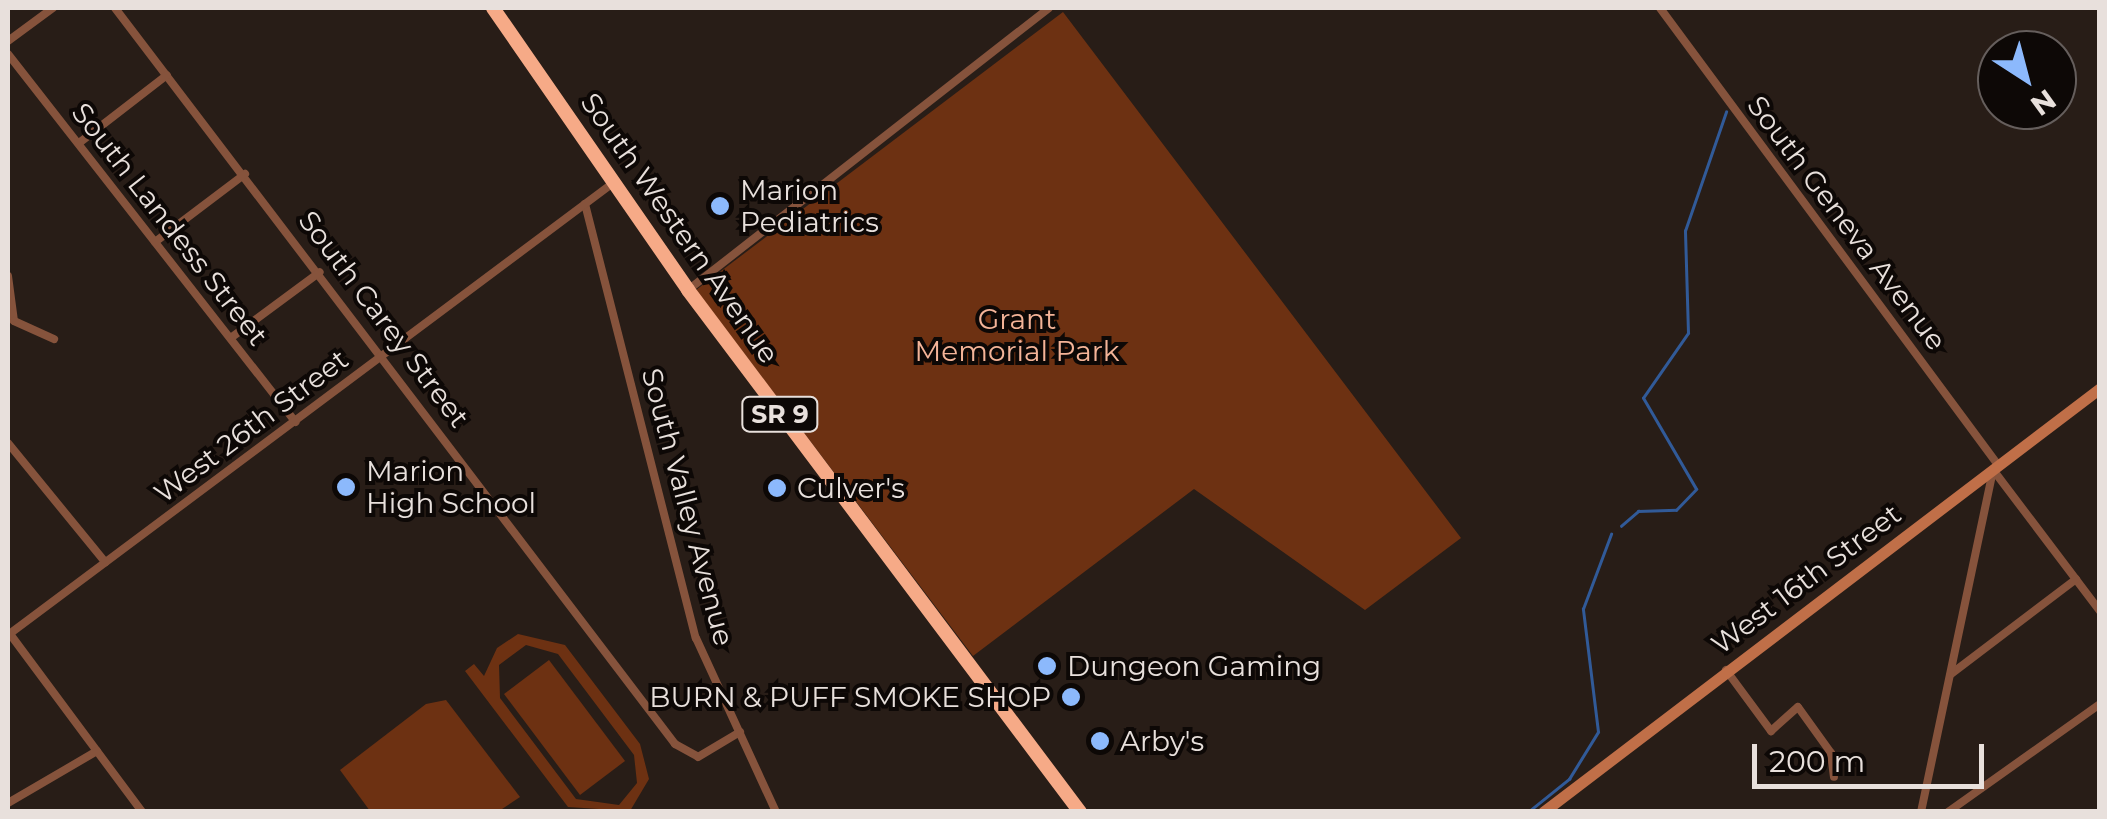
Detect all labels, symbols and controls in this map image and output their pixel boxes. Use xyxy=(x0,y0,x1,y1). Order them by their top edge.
north arrow xyxy=(1977,30,2077,130)
text: N xyxy=(2024,82,2063,123)
street label: South Western Avenue xyxy=(574,86,786,370)
street label: South Geneva Avenue xyxy=(1740,89,1954,357)
street label: South Landess Street xyxy=(65,96,275,352)
place label: Marion Pediatrics xyxy=(740,173,879,239)
marker: Marion Pediatrics xyxy=(709,195,731,217)
street label: South Carey Street xyxy=(292,204,476,434)
park label: Grant Memorial Park xyxy=(915,302,1119,368)
street label: West 26th Street xyxy=(147,342,355,510)
street label: South Valley Avenue xyxy=(635,365,741,649)
road number: SR 9 xyxy=(740,394,820,434)
place label: Marion High School xyxy=(366,454,536,520)
place label: Culver's xyxy=(797,471,905,505)
marker: Marion High School xyxy=(335,476,357,498)
marker: Culver's xyxy=(766,477,788,499)
street label: West 16th Street xyxy=(1705,497,1907,661)
place label: Dungeon Gaming xyxy=(1067,649,1321,683)
marker: Dungeon Gaming xyxy=(1036,655,1058,677)
place label: BURN & PUFF SMOKE SHOP xyxy=(649,680,1051,714)
marker: BURN & PUFF SMOKE SHOP xyxy=(1060,686,1082,708)
place label: Arby's xyxy=(1120,724,1204,758)
scale bar xyxy=(1757,724,1990,786)
marker: Arby's xyxy=(1089,730,1111,752)
text: 200 m xyxy=(1769,743,1865,780)

